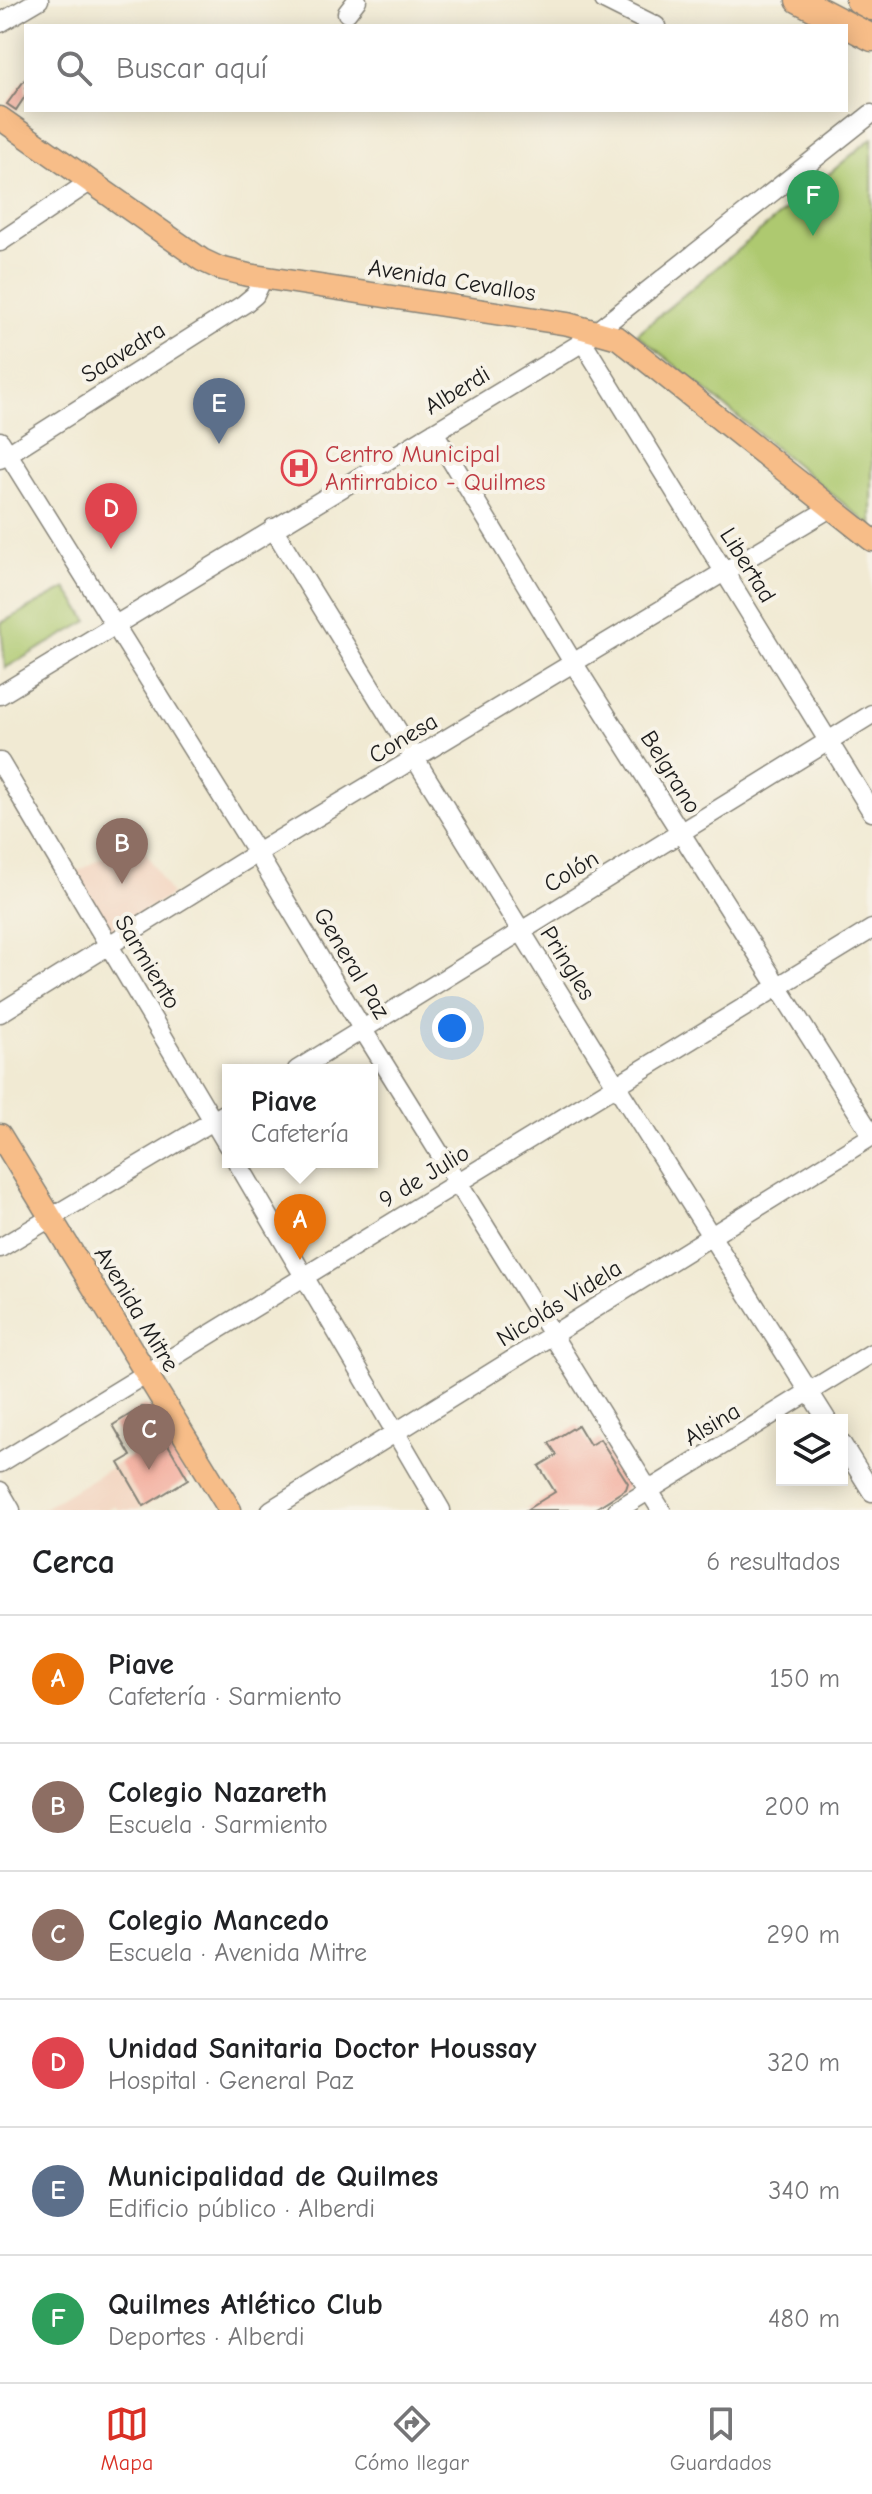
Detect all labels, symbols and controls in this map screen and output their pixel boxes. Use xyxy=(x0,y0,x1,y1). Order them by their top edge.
search box xyxy=(24,24,848,112)
icon: search xyxy=(52,46,96,90)
text: Buscar aquí xyxy=(116,51,267,86)
pin: F xyxy=(787,170,839,236)
street label: Avenida Cevallos xyxy=(366,253,538,307)
street label: Saavedra xyxy=(76,315,170,389)
street label: Alberdi xyxy=(419,360,495,420)
pin: E xyxy=(193,378,245,444)
place label: Centro Municipal Antirrabico - Quilmes xyxy=(325,440,546,496)
hospital icon: Centro Municipal Antirrabico - Quilmes xyxy=(280,449,318,487)
pin: D xyxy=(85,483,137,549)
street label: Libertad xyxy=(714,522,782,608)
street label: Conesa xyxy=(364,707,442,769)
street label: Belgrano xyxy=(635,725,707,819)
pin: B xyxy=(96,818,148,884)
street label: Colón xyxy=(539,844,603,898)
street label: General Paz xyxy=(308,902,396,1024)
street label: Sarmiento xyxy=(109,910,187,1014)
street label: Pringles xyxy=(534,921,602,1005)
your location xyxy=(432,1008,472,1048)
popup xyxy=(222,1064,378,1168)
text: Piave xyxy=(251,1084,317,1119)
text: Cafetería xyxy=(251,1119,349,1149)
street label: 9 de Julio xyxy=(374,1138,474,1214)
pin: A xyxy=(274,1194,326,1260)
street label: Avenida Mitre xyxy=(89,1241,185,1377)
street label: Nicolás Videla xyxy=(491,1254,627,1352)
street label: Alsina xyxy=(679,1396,745,1452)
pin: C xyxy=(123,1404,175,1470)
map controls xyxy=(776,1414,848,1486)
button: layers xyxy=(776,1414,848,1486)
text: Cerca xyxy=(32,1542,115,1582)
text: 6 resultados xyxy=(706,1547,840,1577)
text: Piave xyxy=(108,1647,174,1682)
text: A xyxy=(51,1664,65,1694)
text: 150 m xyxy=(770,1664,840,1694)
text: Cafetería · Sarmiento xyxy=(108,1682,342,1712)
text: Colegio Nazareth xyxy=(108,1775,327,1810)
text: B xyxy=(50,1792,66,1822)
text: 200 m xyxy=(765,1792,840,1822)
text: Escuela · Sarmiento xyxy=(108,1810,328,1840)
text: Colegio Mancedo xyxy=(108,1903,329,1938)
text: C xyxy=(50,1920,66,1950)
text: 290 m xyxy=(767,1920,840,1950)
text: Escuela · Avenida Mitre xyxy=(108,1938,367,1968)
text: Unidad Sanitaria Doctor Houssay xyxy=(108,2031,536,2066)
text: D xyxy=(50,2048,66,2078)
text: 320 m xyxy=(767,2048,840,2078)
text: Hospital · General Paz xyxy=(108,2066,353,2096)
text: Municipalidad de Quilmes xyxy=(108,2159,438,2194)
text: E xyxy=(50,2176,66,2206)
text: 340 m xyxy=(768,2176,840,2206)
text: Edificio público · Alberdi xyxy=(108,2194,375,2224)
text: Quilmes Atlético Club xyxy=(108,2287,383,2322)
text: F xyxy=(50,2304,66,2334)
text: 480 m xyxy=(768,2304,840,2334)
text: Deportes · Alberdi xyxy=(108,2322,305,2352)
tab: Mapa xyxy=(100,2402,153,2476)
tab: Cómo llegar xyxy=(354,2402,469,2476)
tab: Guardados xyxy=(670,2402,772,2476)

